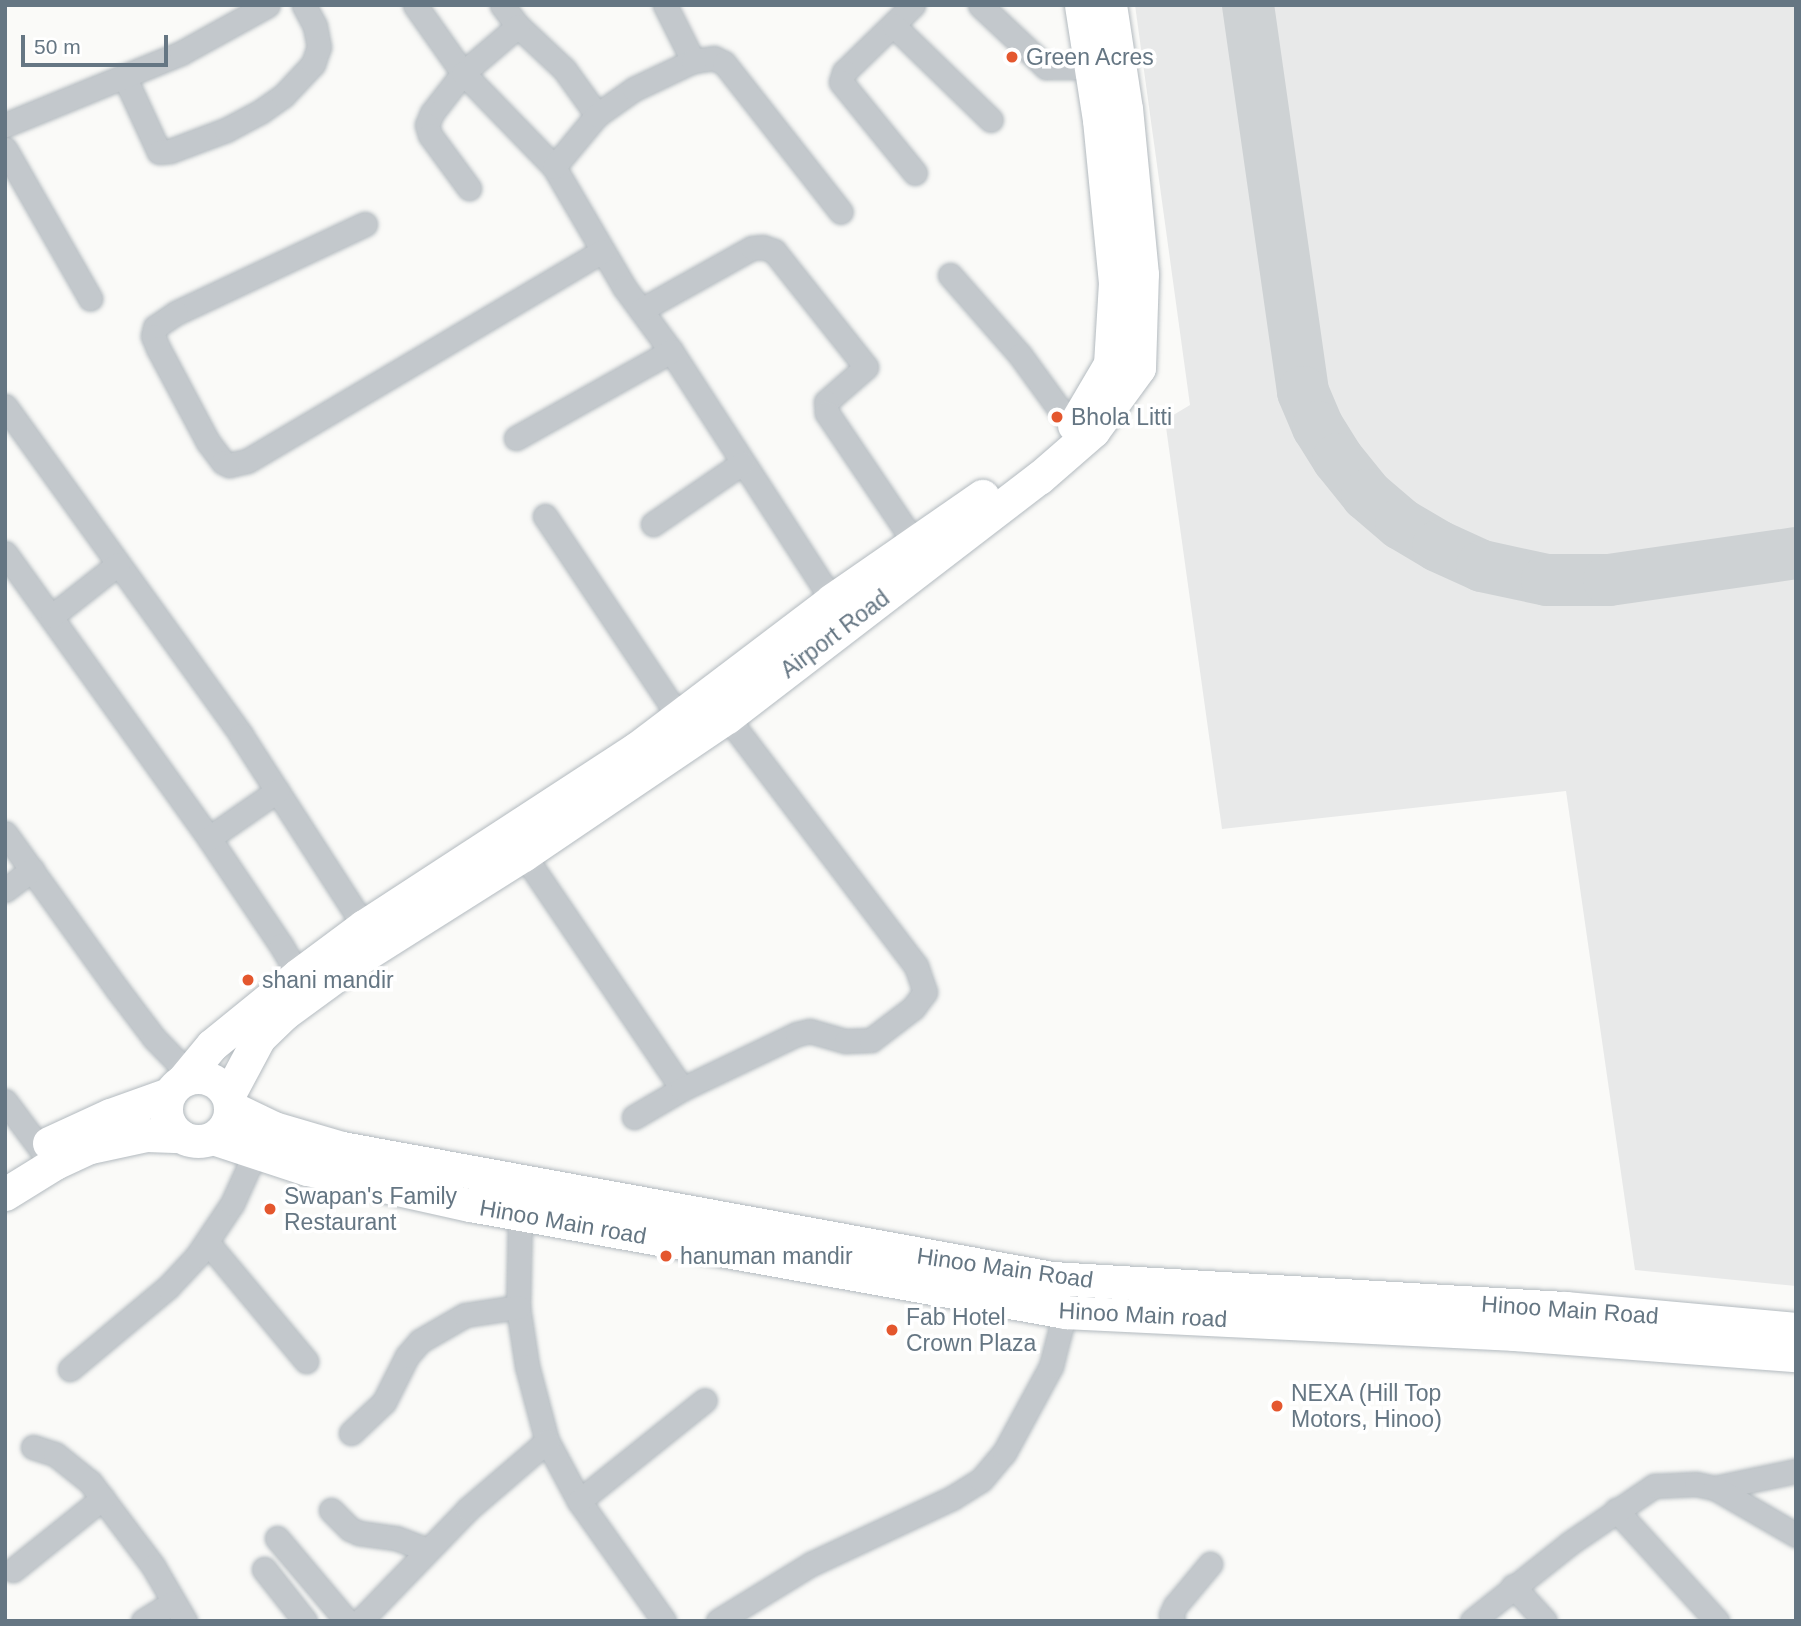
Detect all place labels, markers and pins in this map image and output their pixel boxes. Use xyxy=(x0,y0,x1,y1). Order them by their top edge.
place label: Green Acres xyxy=(1026,43,1155,71)
marker: Green Acres xyxy=(1004,49,1020,65)
place label: Bhola Litti xyxy=(1071,403,1172,431)
marker: Bhola Litti xyxy=(1049,409,1065,425)
place label: shani mandir xyxy=(262,966,394,994)
marker: shani mandir xyxy=(240,972,256,988)
place label: Swapan's Family Restaurant xyxy=(284,1182,457,1236)
marker: Swapan's Family Restaurant xyxy=(262,1201,278,1217)
place label: hanuman mandir xyxy=(680,1242,853,1270)
marker: hanuman mandir xyxy=(658,1248,674,1264)
place label: Fab Hotel Crown Plaza xyxy=(906,1303,1036,1357)
marker: Fab Hotel Crown Plaza xyxy=(884,1322,900,1338)
place label: NEXA (Hill Top Motors, Hinoo) xyxy=(1291,1379,1443,1433)
marker: NEXA (Hill Top Motors, Hinoo) xyxy=(1269,1398,1285,1414)

